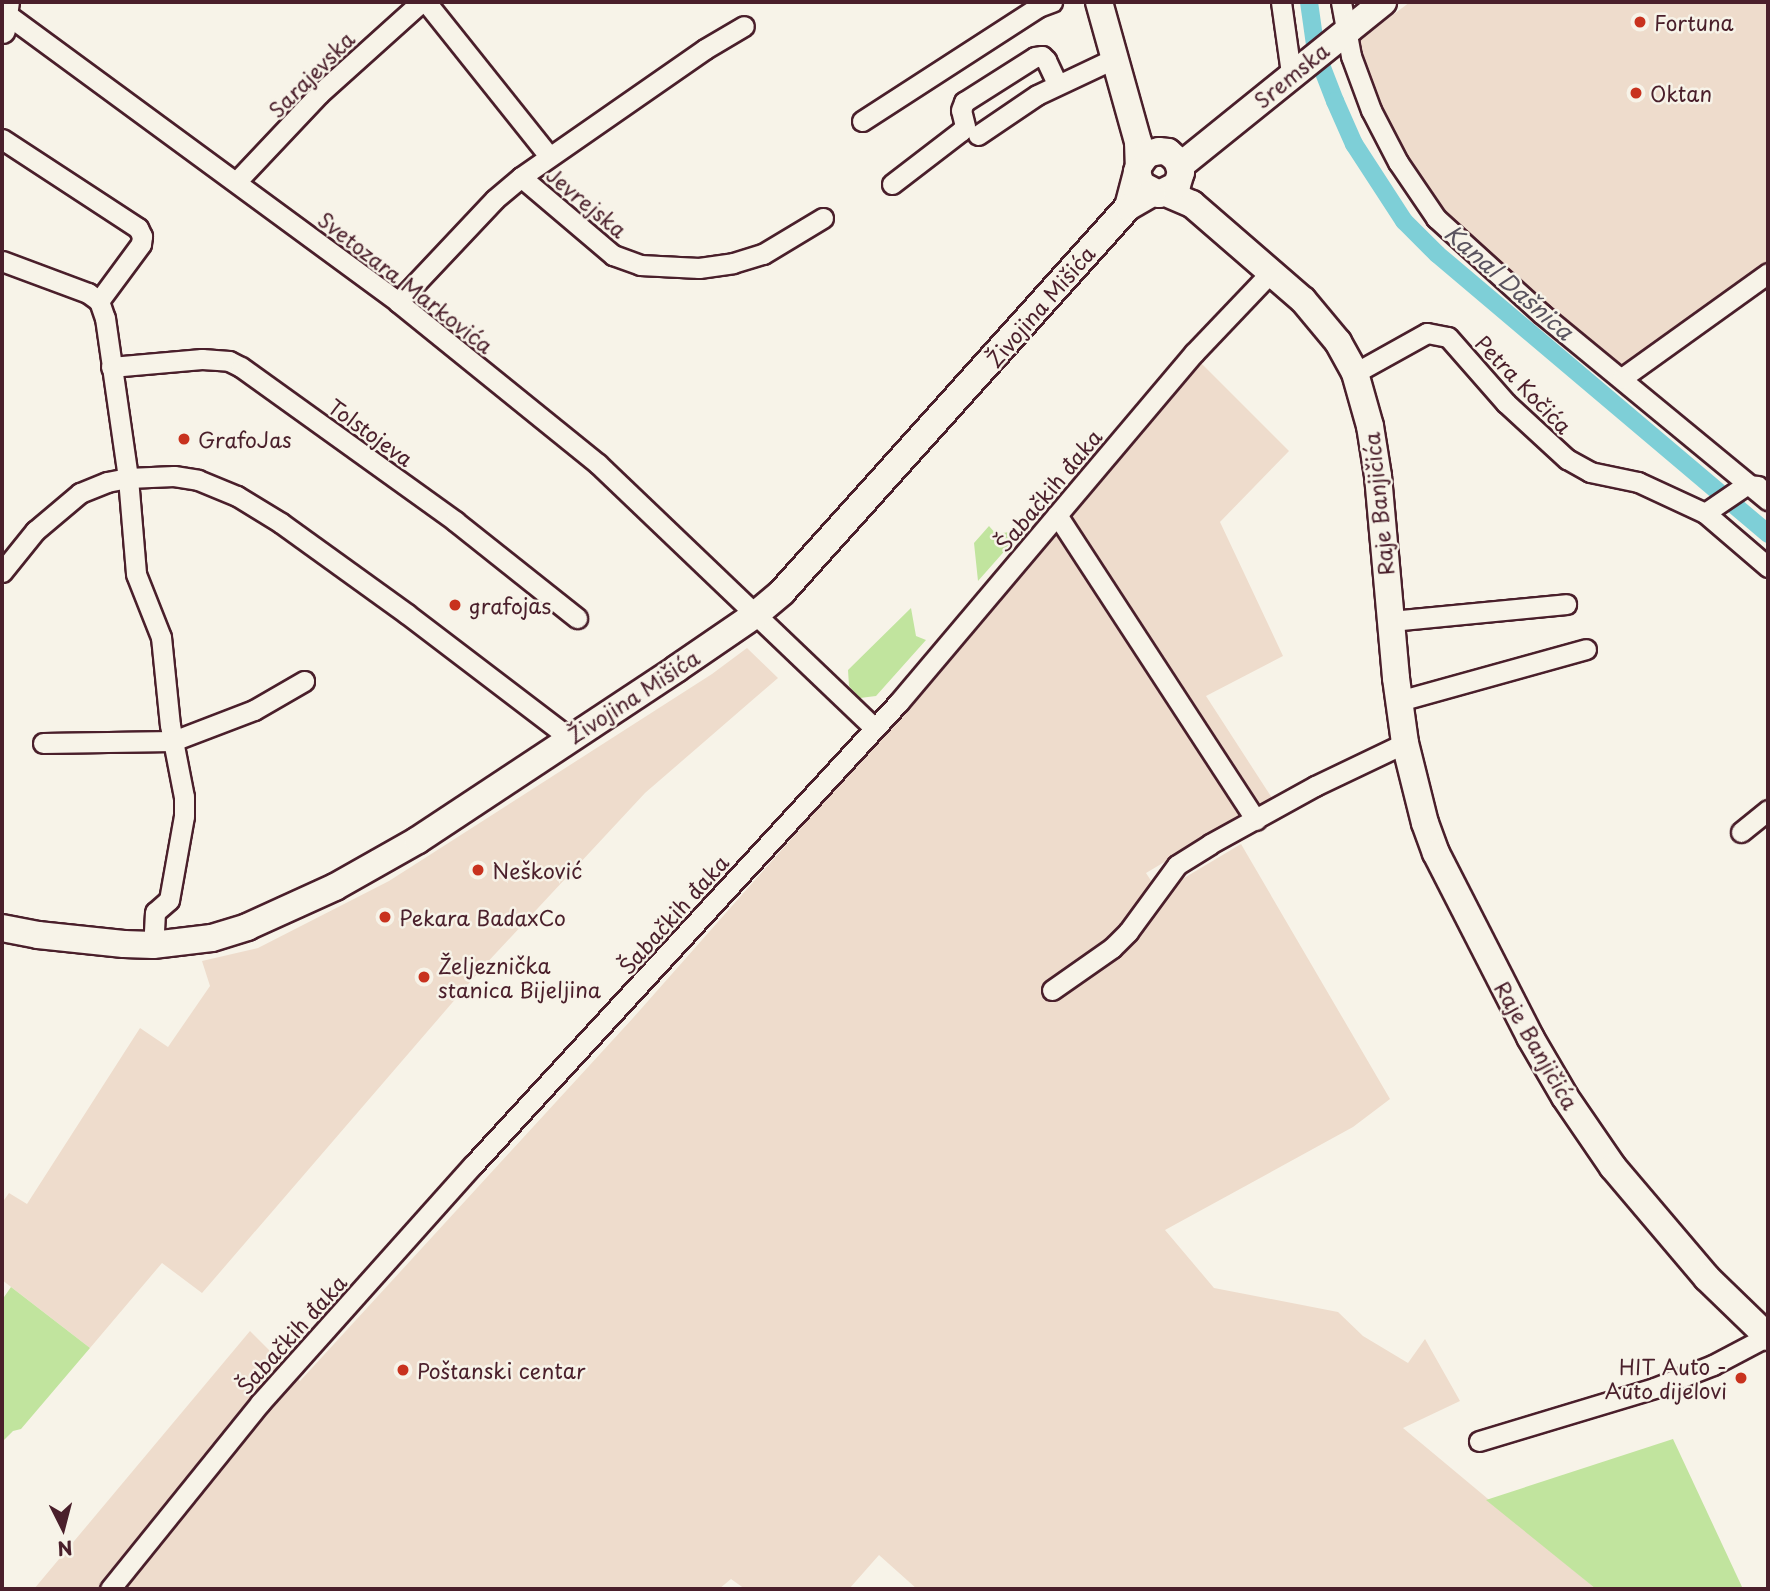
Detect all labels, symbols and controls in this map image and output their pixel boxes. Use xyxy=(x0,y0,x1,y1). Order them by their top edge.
place label: Fortuna xyxy=(1654,9,1734,35)
marker: Fortuna xyxy=(1632,14,1648,30)
street label: Sarajevska xyxy=(263,26,359,122)
street label: Sremska xyxy=(1249,37,1333,113)
place label: Oktan xyxy=(1650,80,1712,106)
marker: Oktan xyxy=(1628,85,1644,101)
street label: Jevrejska xyxy=(542,161,632,243)
street label: Svetozara Markovića xyxy=(313,206,499,358)
water label: Kanal Dašnica xyxy=(1439,218,1579,346)
street label: Živojina Mišića xyxy=(980,240,1100,372)
street label: Petra Kočića xyxy=(1471,329,1577,439)
street label: Tolstojeva xyxy=(324,393,418,471)
street label: Šabačkih đaka xyxy=(990,424,1106,556)
place label: GrafoJas xyxy=(198,426,292,452)
marker: GrafoJas xyxy=(176,431,192,447)
street label: Raje Banjičića xyxy=(1358,431,1398,577)
place label: grafojas xyxy=(469,592,551,618)
marker: grafojas xyxy=(447,597,463,613)
street label: Živojina Mišića xyxy=(562,644,704,748)
street label: Šabačkih đaka xyxy=(613,849,733,979)
place label: Nešković xyxy=(492,857,582,883)
marker: Nešković xyxy=(470,862,486,878)
place label: Pekara BadaxCo xyxy=(399,904,567,930)
marker: Pekara BadaxCo xyxy=(377,909,393,925)
place label: Željeznička stanica Bijeljina xyxy=(438,952,601,1002)
marker: Željeznička stanica Bijeljina xyxy=(416,969,432,985)
street label: Raje Banjičića xyxy=(1490,976,1584,1114)
street label: Šabačkih đaka xyxy=(231,1269,351,1399)
place label: HIT Auto - Auto dijelovi xyxy=(1603,1353,1727,1403)
place label: Poštanski centar xyxy=(417,1357,585,1383)
marker: Poštanski centar xyxy=(395,1362,411,1378)
marker: HIT Auto - Auto dijelovi xyxy=(1733,1370,1749,1386)
north arrow xyxy=(28,1493,98,1563)
text: N xyxy=(56,1534,74,1564)

